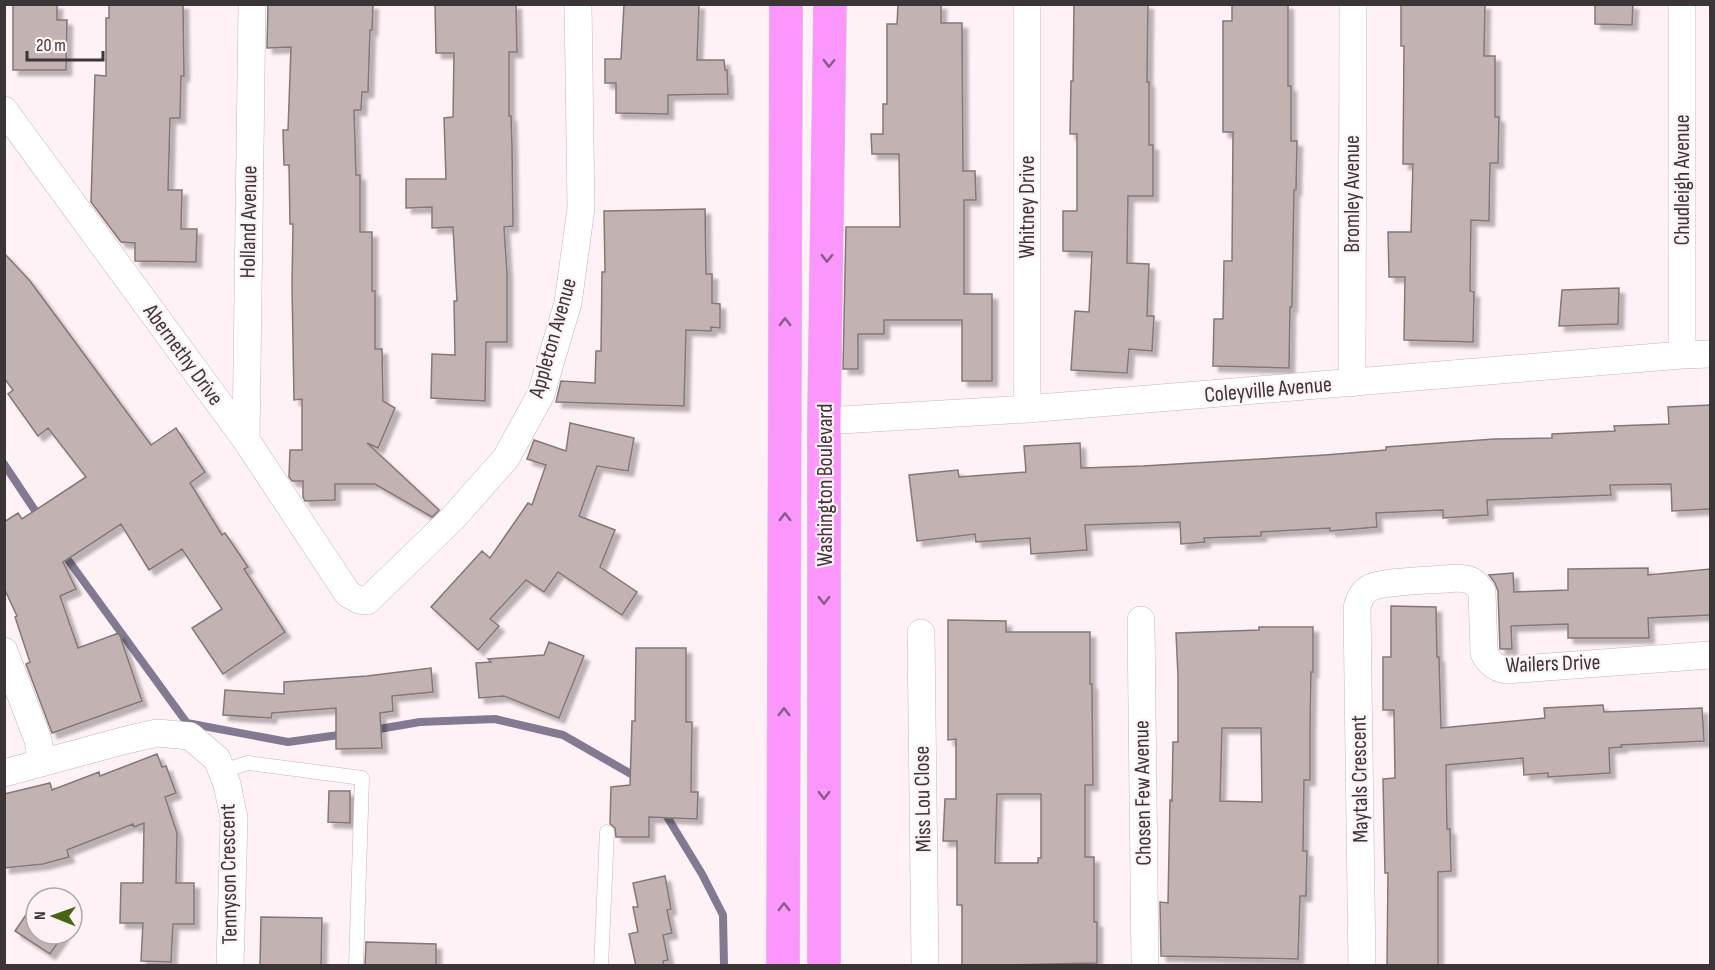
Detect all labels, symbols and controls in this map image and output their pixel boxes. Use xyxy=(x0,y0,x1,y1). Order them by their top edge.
scale bar xyxy=(27,24,104,62)
text: 20 m xyxy=(36,35,66,56)
one-way arrow xyxy=(823,58,835,67)
street label: Chudleigh Avenue xyxy=(1669,115,1696,245)
street label: Bromley Avenue xyxy=(1339,135,1366,253)
street label: Whitney Drive xyxy=(1014,155,1041,259)
street label: Holland Avenue xyxy=(235,165,263,279)
one-way arrow xyxy=(820,253,833,262)
street label: Appleton Avenue xyxy=(523,275,583,402)
street label: Abernethy Drive xyxy=(137,298,229,411)
one-way arrow xyxy=(779,318,791,327)
street label: Coleyville Avenue xyxy=(1203,371,1333,409)
street label: Washington Boulevard xyxy=(812,404,839,566)
one-way arrow xyxy=(779,513,791,522)
one-way arrow xyxy=(818,595,830,604)
street label: Wailers Drive xyxy=(1505,649,1601,679)
one-way arrow xyxy=(778,708,790,717)
street label: Maytals Crescent xyxy=(1345,715,1375,843)
street label: Chosen Few Avenue xyxy=(1128,720,1158,866)
street label: Miss Lou Close xyxy=(909,745,937,853)
one-way arrow xyxy=(818,790,830,799)
street label: Tennyson Crescent xyxy=(214,803,244,945)
north arrow xyxy=(24,886,84,946)
one-way arrow xyxy=(777,903,790,912)
text: N xyxy=(31,911,50,920)

